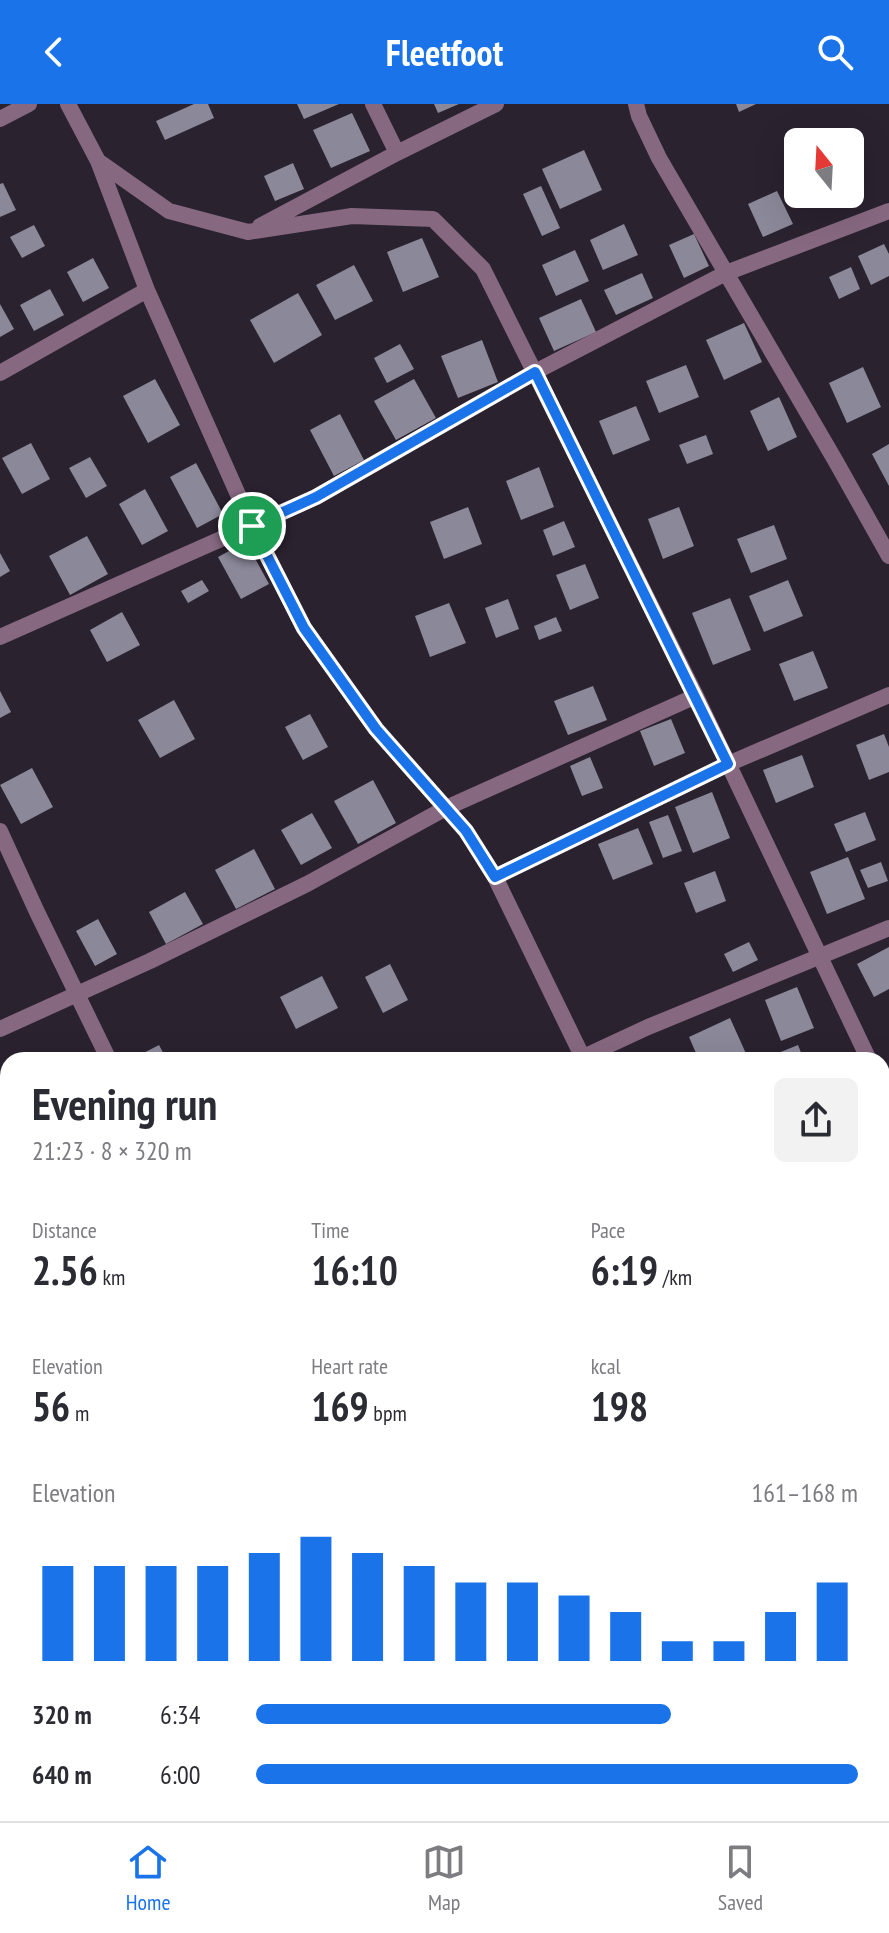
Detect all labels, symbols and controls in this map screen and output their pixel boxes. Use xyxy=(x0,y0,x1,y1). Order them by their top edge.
text: Fleetfoot xyxy=(386,29,503,76)
icon: back xyxy=(32,30,76,74)
icon: search xyxy=(813,30,857,74)
north arrow xyxy=(784,128,864,208)
map controls xyxy=(784,128,864,208)
pin xyxy=(218,492,286,560)
icon: arrive xyxy=(230,504,274,548)
text: Evening run xyxy=(32,1075,217,1132)
button: share xyxy=(774,1078,858,1162)
text: 21:23 · 8 × 320 m xyxy=(32,1134,192,1167)
text: Distance xyxy=(32,1216,97,1244)
text: Time xyxy=(311,1216,349,1244)
text: Pace xyxy=(591,1216,625,1244)
text: 2.56 xyxy=(32,1244,98,1296)
text: 16:10 xyxy=(311,1244,398,1296)
text: 6:19 xyxy=(591,1244,658,1296)
text: km xyxy=(98,1263,125,1291)
text: /km xyxy=(658,1263,692,1291)
text: Elevation xyxy=(32,1352,103,1380)
text: Heart rate xyxy=(311,1352,388,1380)
text: kcal xyxy=(591,1352,621,1380)
text: 56 xyxy=(32,1380,70,1432)
text: 169 xyxy=(311,1380,369,1432)
text: 198 xyxy=(591,1380,648,1432)
text: m xyxy=(70,1399,89,1427)
text: bpm xyxy=(369,1399,407,1427)
text: Elevation xyxy=(32,1476,115,1509)
text: 161–168 m xyxy=(752,1476,858,1509)
text: 320 m xyxy=(32,1698,92,1731)
text: 6:34 xyxy=(160,1698,200,1731)
text: 640 m xyxy=(32,1758,92,1791)
text: 6:00 xyxy=(160,1758,200,1791)
tab: Home xyxy=(126,1840,171,1916)
tab: Map xyxy=(422,1840,466,1916)
tab: Saved xyxy=(718,1840,763,1916)

